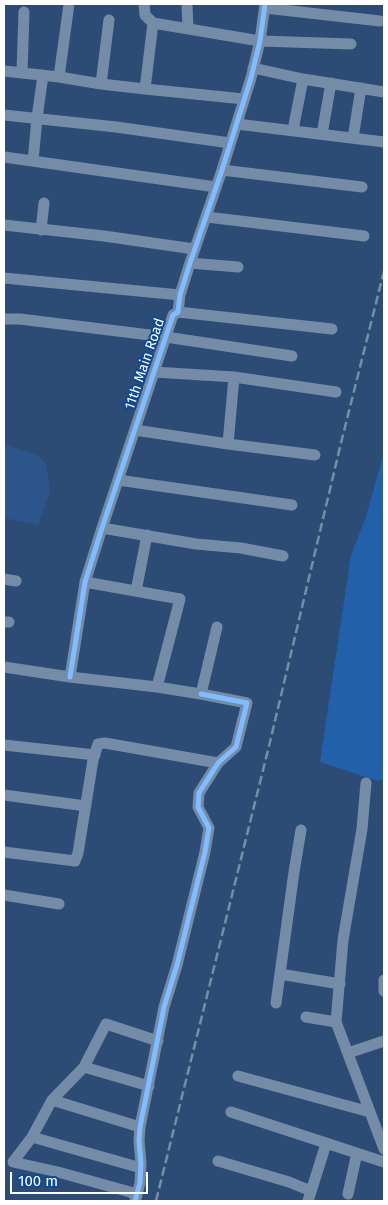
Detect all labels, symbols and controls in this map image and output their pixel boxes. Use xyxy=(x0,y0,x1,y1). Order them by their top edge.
street label: 11th Main Road xyxy=(122,316,168,412)
scale bar xyxy=(12,1162,150,1194)
text: 100 m xyxy=(18,1172,58,1190)

